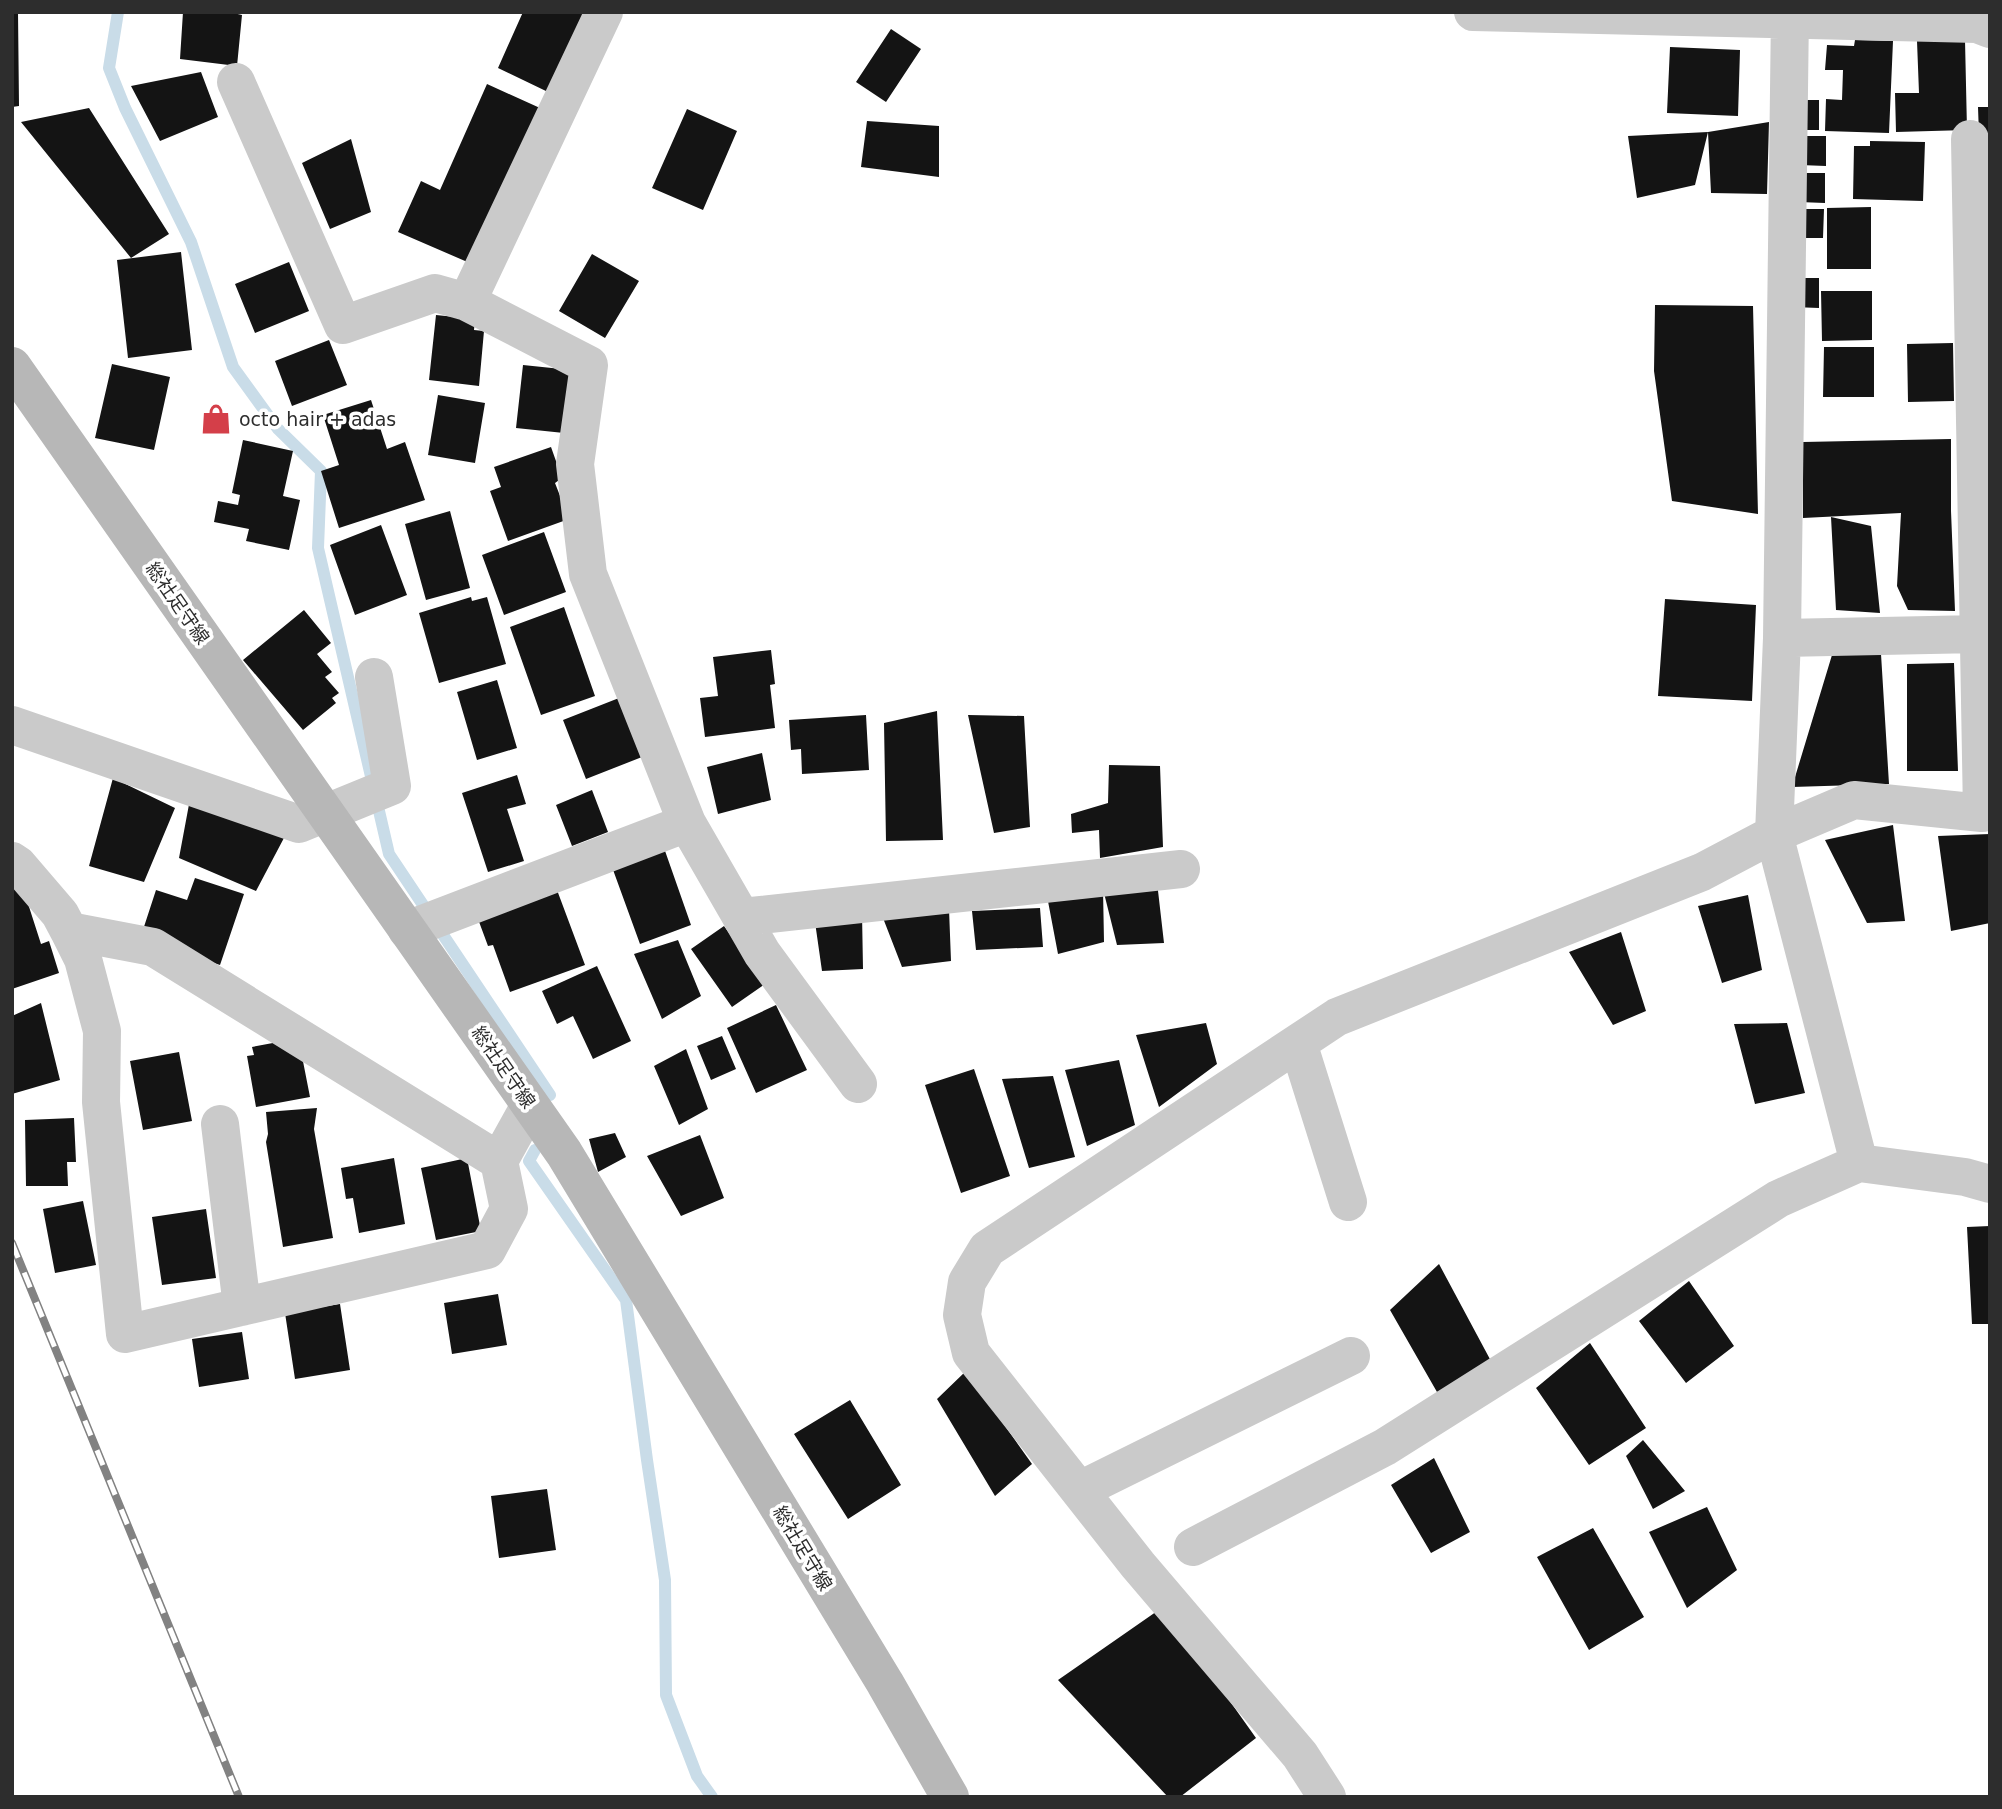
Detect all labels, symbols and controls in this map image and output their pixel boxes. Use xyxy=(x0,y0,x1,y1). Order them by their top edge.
shop icon: octo hair + adas xyxy=(199,402,233,436)
place label: octo hair + adas xyxy=(239,408,396,430)
street label: 総社足守線 xyxy=(142,558,214,648)
street label: 総社足守線 xyxy=(468,1022,540,1112)
street label: 総社足守線 xyxy=(769,1502,837,1594)

